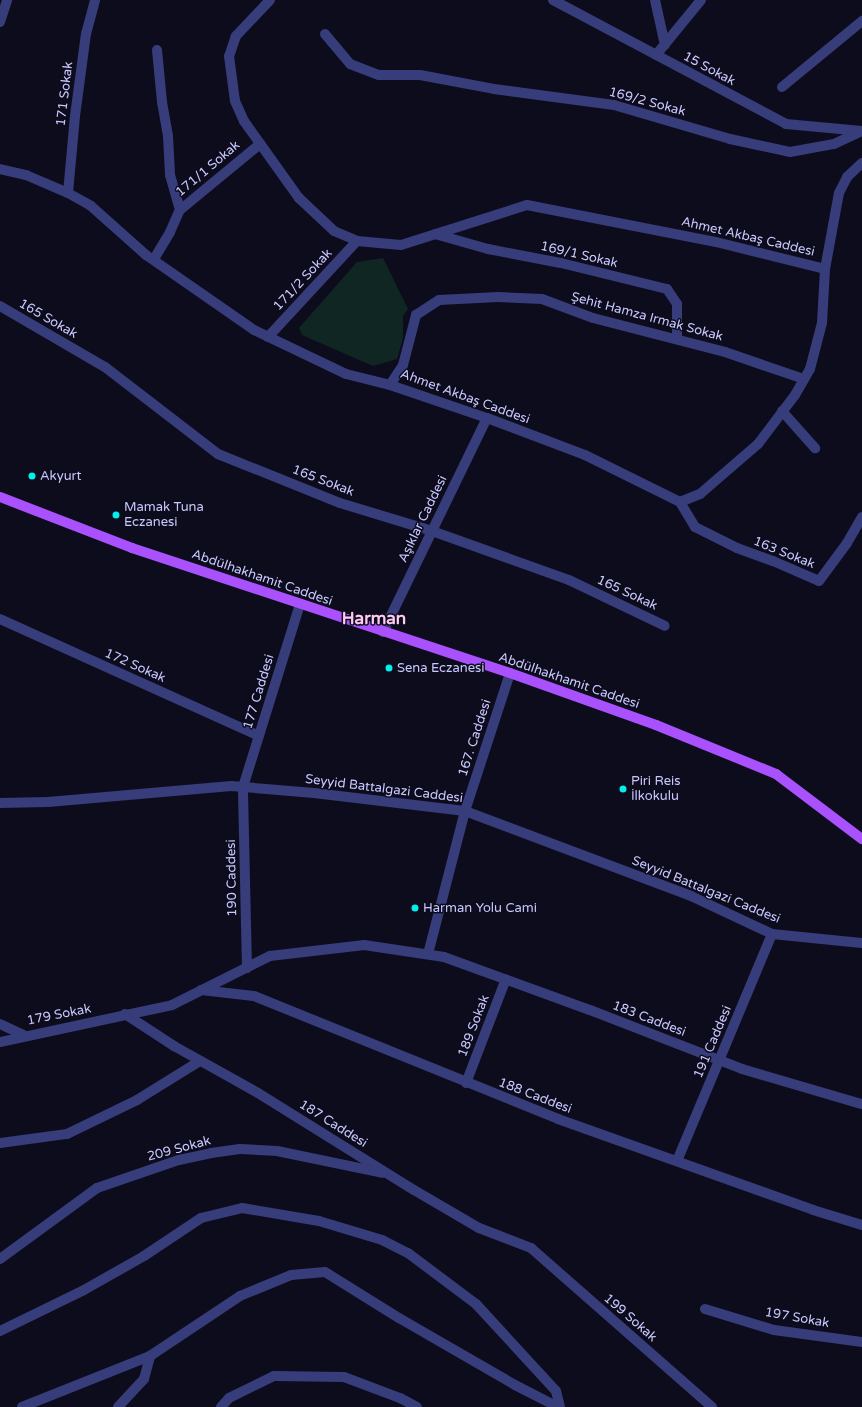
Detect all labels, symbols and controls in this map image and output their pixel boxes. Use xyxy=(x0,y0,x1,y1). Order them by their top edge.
street label: 15 Sokak xyxy=(680,49,738,89)
street label: 171 Sokak xyxy=(53,61,77,127)
street label: 169/2 Sokak xyxy=(607,84,687,120)
street label: 171/1 Sokak xyxy=(173,138,243,200)
street label: Ahmet Akbaş Caddesi xyxy=(680,214,816,260)
street label: 169/1 Sokak xyxy=(539,239,619,271)
street label: 171/2 Sokak xyxy=(270,246,336,314)
street label: Şehit Hamza Irmak Sokak xyxy=(569,289,725,345)
street label: 165 Sokak xyxy=(16,296,80,342)
street label: Ahmet Akbaş Caddesi xyxy=(398,366,532,428)
street label: 165 Sokak xyxy=(290,462,356,500)
place label: Akyurt xyxy=(40,468,82,484)
marker: Akyurt xyxy=(27,471,37,481)
street label: Aşıklar Caddesi xyxy=(395,473,451,565)
place label: Mamak Tuna Eczanesi xyxy=(124,500,204,531)
marker: Mamak Tuna Eczanesi xyxy=(111,510,121,520)
street label: 163 Sokak xyxy=(751,534,817,572)
street label: Abdülhakhamit Caddesi xyxy=(190,547,334,609)
street label: 165 Sokak xyxy=(594,572,660,614)
district label: Harman xyxy=(342,609,406,629)
street label: 172 Sokak xyxy=(102,646,168,686)
street label: Abdülhakhamit Caddesi xyxy=(497,650,641,712)
street label: 177 Caddesi xyxy=(240,653,278,731)
place label: Sena Eczanesi xyxy=(397,660,485,676)
marker: Sena Eczanesi xyxy=(384,663,394,673)
street label: 167. Caddesi xyxy=(455,697,495,779)
street label: Seyyid Battalgazi Caddesi xyxy=(304,772,464,806)
place label: Piri Reis İlkokulu xyxy=(631,774,681,805)
marker: Piri Reis İlkokulu xyxy=(618,784,628,794)
street label: 190 Caddesi xyxy=(224,839,240,917)
street label: Seyyid Battalgazi Caddesi xyxy=(629,853,783,927)
place label: Harman Yolu Cami xyxy=(423,900,537,916)
marker: Harman Yolu Cami xyxy=(410,903,420,913)
street label: 189 Sokak xyxy=(455,993,493,1059)
street label: 183 Caddesi xyxy=(610,998,688,1040)
street label: 179 Sokak xyxy=(26,1001,92,1029)
street label: 191 Caddesi xyxy=(691,1003,735,1081)
street label: 188 Caddesi xyxy=(496,1075,574,1117)
street label: 187 Caddesi xyxy=(296,1097,370,1151)
street label: 209 Sokak xyxy=(146,1133,212,1165)
street label: 199 Sokak xyxy=(600,1291,660,1345)
street label: 197 Sokak xyxy=(764,1305,830,1331)

